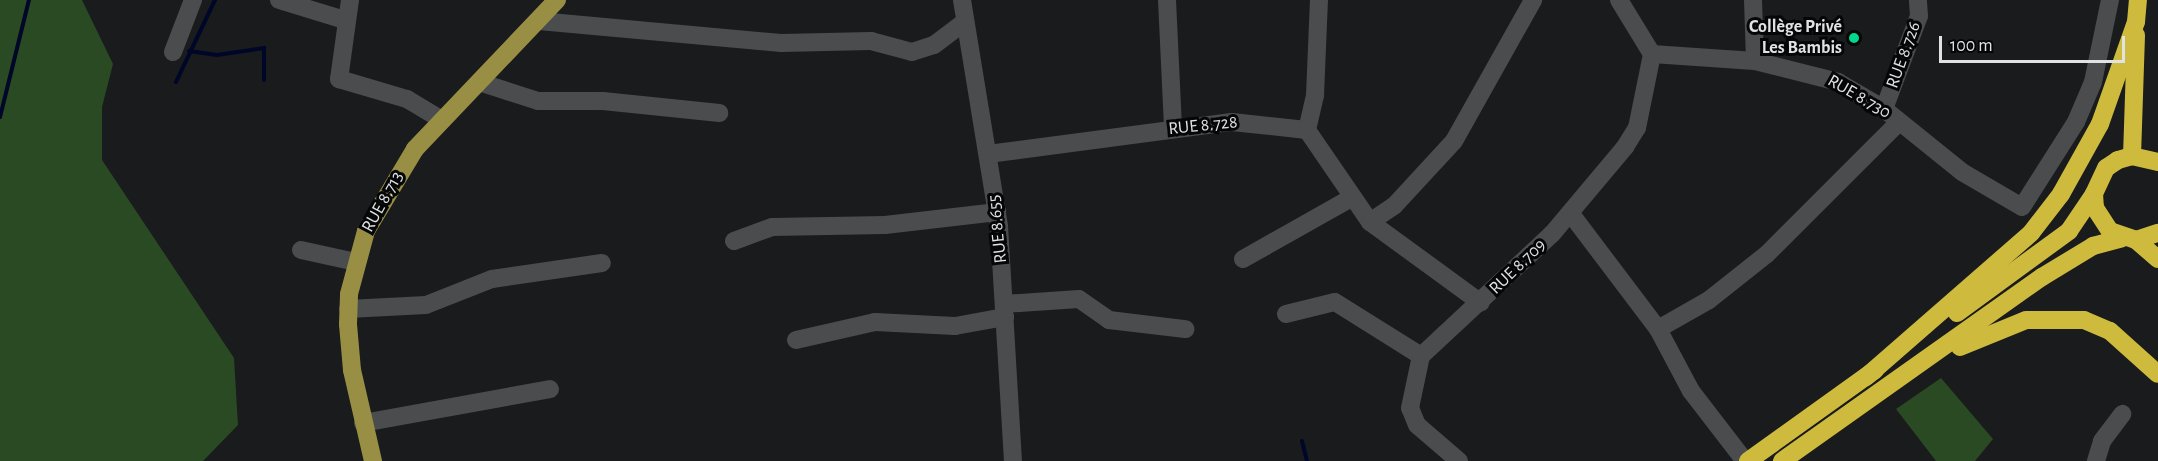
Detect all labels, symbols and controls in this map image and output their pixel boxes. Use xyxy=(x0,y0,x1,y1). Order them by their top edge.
place label: Collège Privé Les Bambis xyxy=(1749,17,1842,60)
street label: RUE 8.726 xyxy=(1882,19,1926,91)
scale bar xyxy=(1942,24,2128,62)
marker: Collège Privé Les Bambis xyxy=(1847,31,1861,45)
text: 100 m xyxy=(1950,37,1993,55)
street label: RUE 8.730 xyxy=(1823,70,1895,124)
street label: RUE 8.728 xyxy=(1167,112,1239,140)
street label: RUE 8.713 xyxy=(357,168,409,236)
street label: RUE 8.655 xyxy=(984,194,1012,264)
street label: RUE 8.709 xyxy=(1485,235,1551,299)

